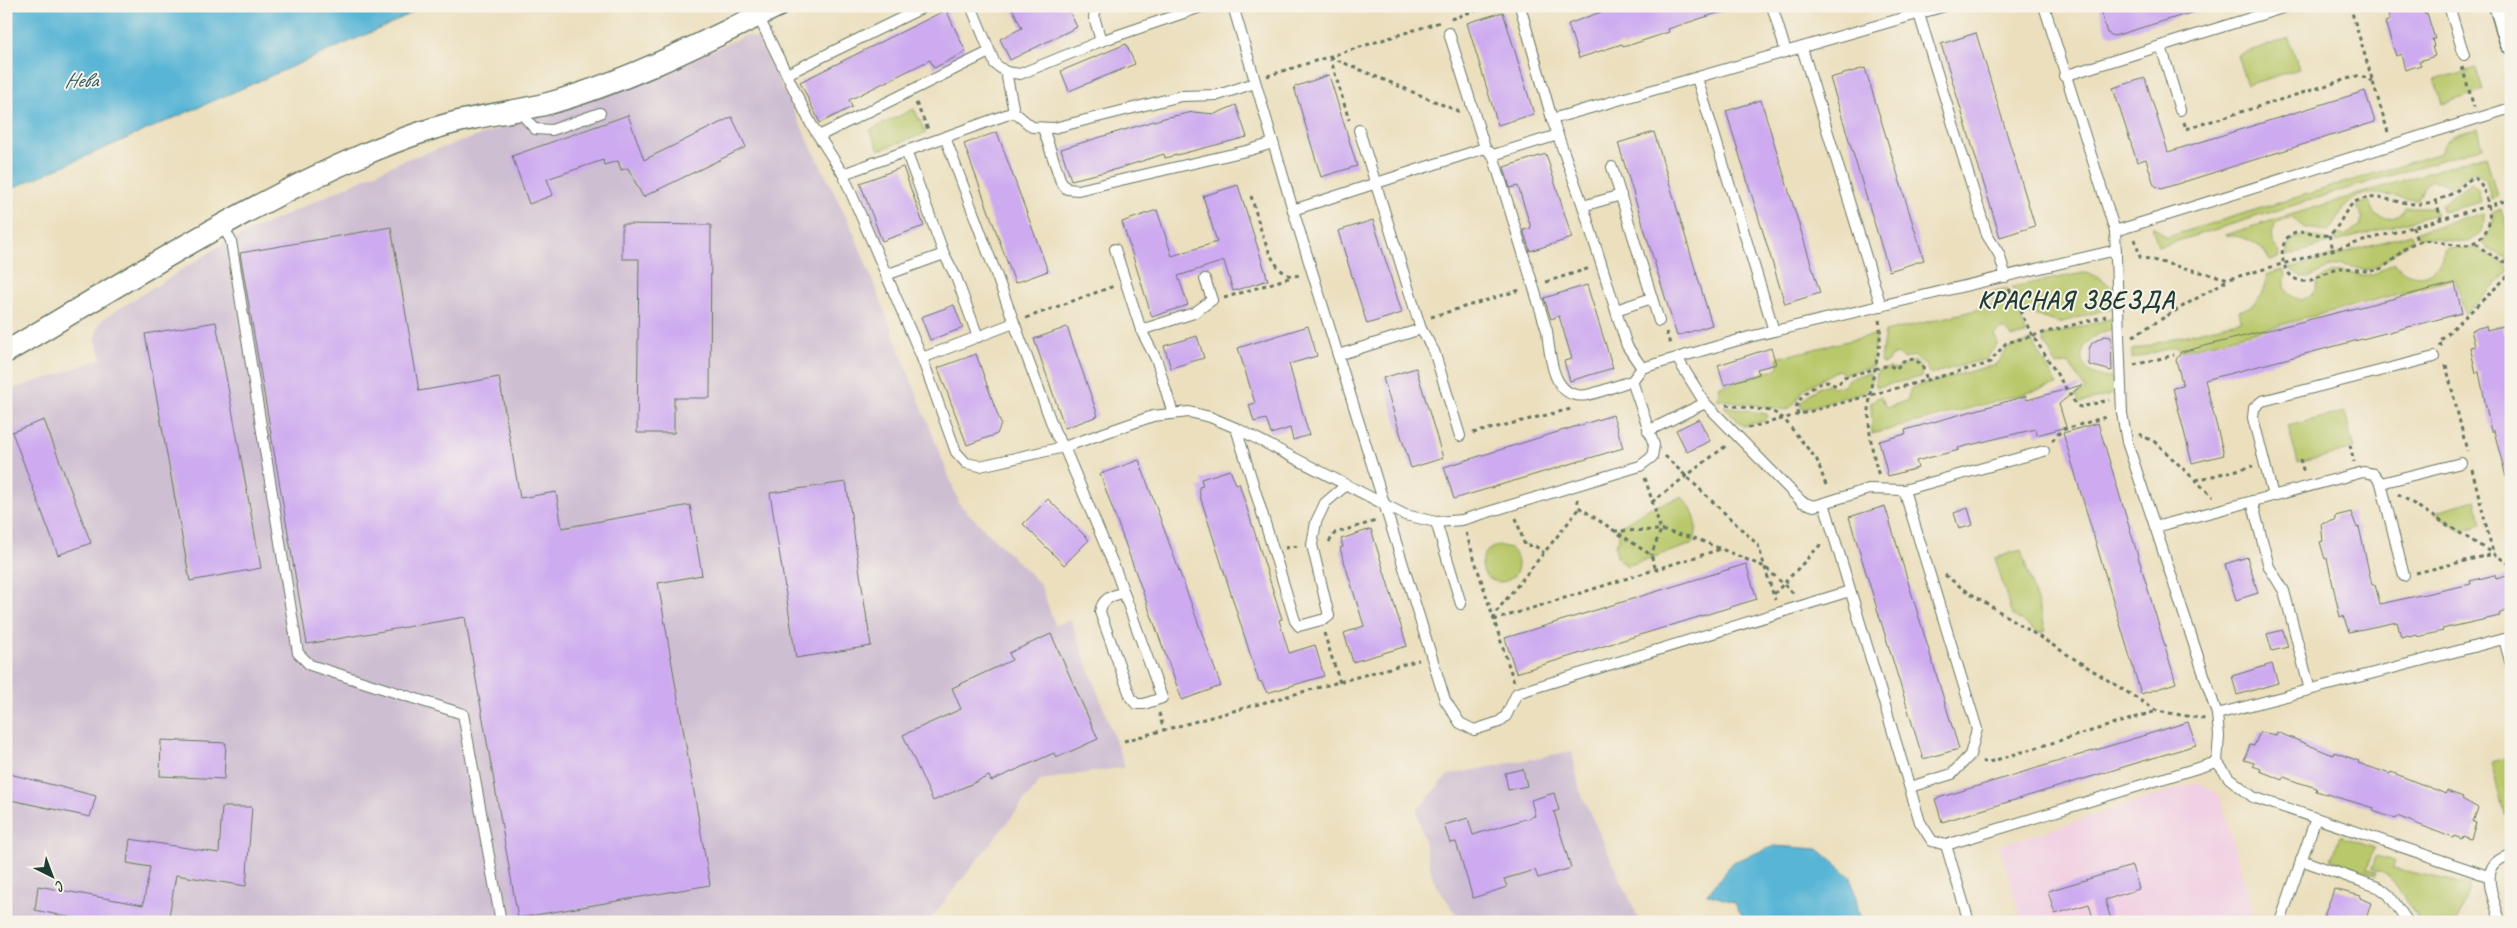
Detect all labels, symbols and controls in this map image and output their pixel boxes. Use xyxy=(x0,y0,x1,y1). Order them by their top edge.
water label: Нева xyxy=(64,67,100,93)
district label: КРАСНАЯ ЗВЕЗДА xyxy=(1978,284,2176,316)
north arrow xyxy=(28,850,78,900)
text: С xyxy=(51,877,69,895)

